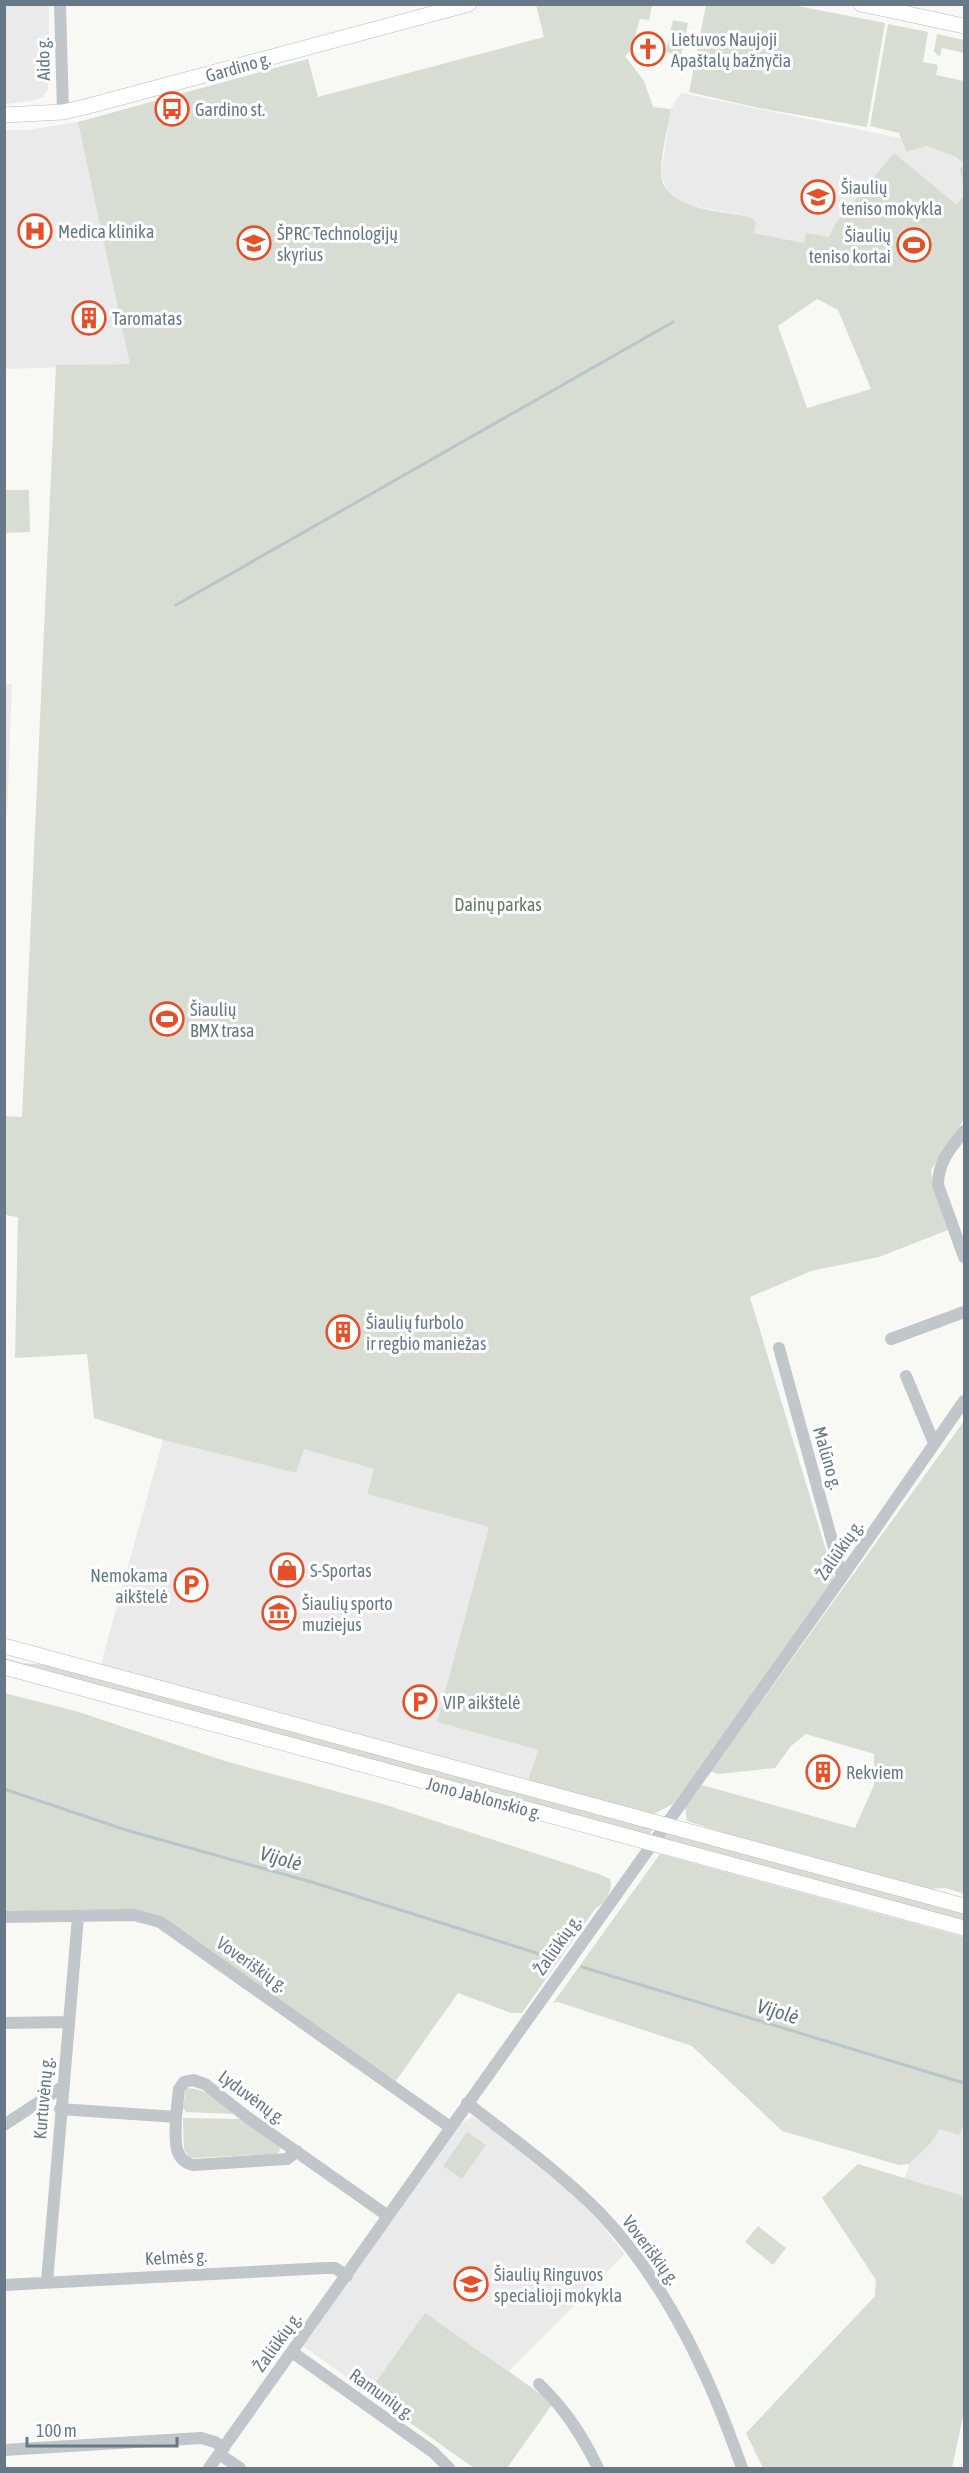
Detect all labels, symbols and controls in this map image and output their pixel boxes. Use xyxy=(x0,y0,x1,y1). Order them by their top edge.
place label: Lietuvos Naujoji Apaštalų bažnyčia xyxy=(671,29,791,71)
church icon: Lietuvos Naujoji Apaštalų bažnyčia xyxy=(630,31,666,67)
street label: Aido g. xyxy=(32,37,54,81)
street label: Gardino g. xyxy=(203,48,273,86)
bus stop icon: Gardino st. xyxy=(154,91,190,127)
place label: Gardino st. xyxy=(195,99,265,120)
place label: Šiaulių teniso mokykla xyxy=(841,177,942,219)
school or university icon: Šiaulių teniso mokykla xyxy=(800,179,836,215)
hospital icon: Medica klinika xyxy=(17,213,53,249)
place label: Medica klinika xyxy=(58,221,154,242)
place label: ŠPRC Technologijų skyrius xyxy=(277,223,398,265)
school or university icon: ŠPRC Technologijų skyrius xyxy=(236,225,272,261)
place label: Šiaulių teniso kortai xyxy=(809,225,891,267)
sports icon: Šiaulių teniso kortai xyxy=(896,227,932,263)
building icon: Taromatas xyxy=(71,300,107,336)
place label: Taromatas xyxy=(112,308,182,329)
park label: Dainų parkas xyxy=(454,894,542,915)
place label: Šiaulių BMX trasa xyxy=(190,999,254,1041)
sports icon: Šiaulių BMX trasa xyxy=(149,1001,185,1037)
place label: Šiaulių furbolo ir regbio maniežas xyxy=(366,1312,486,1354)
building icon: Šiaulių furbolo ir regbio maniežas xyxy=(325,1314,361,1350)
street label: Malūno g. xyxy=(809,1424,847,1492)
street label: Žaliūkių g. xyxy=(811,1516,867,1584)
shop icon: S-Sportas xyxy=(269,1552,305,1588)
place label: S-Sportas xyxy=(310,1560,372,1581)
place label: Nemokama aikštelė xyxy=(90,1565,168,1607)
parking icon: Nemokama aikštelė xyxy=(173,1567,209,1603)
place label: Šiaulių sporto muziejus xyxy=(302,1593,393,1635)
museum icon: Šiaulių sporto muziejus xyxy=(261,1595,297,1631)
parking icon: VIP aikštelė xyxy=(402,1684,438,1720)
place label: VIP aikštelė xyxy=(443,1692,520,1713)
building icon: Rekviem xyxy=(805,1754,841,1790)
place label: Rekviem xyxy=(846,1762,904,1783)
street label: Jono Jablonskio g. xyxy=(424,1773,544,1823)
water label: Vijolė xyxy=(257,1841,305,1875)
street label: Žaliūkių g. xyxy=(529,1911,585,1979)
street label: Voveriškių g. xyxy=(213,1932,291,1996)
water label: Vijolė xyxy=(754,1994,802,2028)
street label: Kurtuvėnų g. xyxy=(29,2056,57,2140)
street label: Lyduvėnų g. xyxy=(215,2066,289,2128)
street label: Voveriškių g. xyxy=(618,2211,684,2289)
street label: Kelmės g. xyxy=(144,2245,208,2269)
place label: Šiaulių Ringuvos specialioji mokykla xyxy=(494,2264,622,2306)
school or university icon: Šiaulių Ringuvos specialioji mokykla xyxy=(453,2266,489,2302)
street label: Žaliūkių g. xyxy=(249,2308,305,2376)
street label: Ramunių g. xyxy=(346,2364,418,2424)
scale bar xyxy=(27,2410,177,2448)
text: 100 m xyxy=(36,2420,77,2441)

